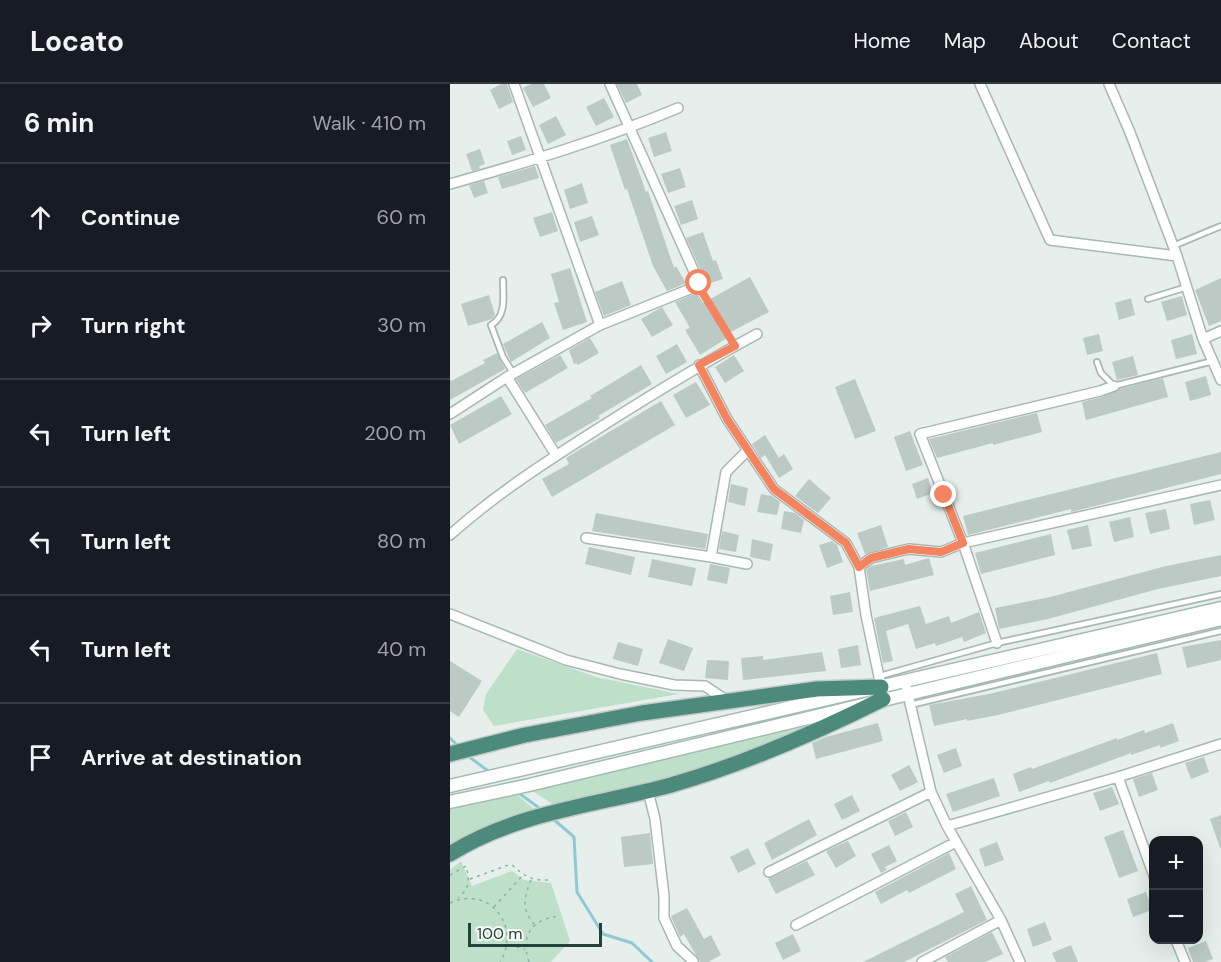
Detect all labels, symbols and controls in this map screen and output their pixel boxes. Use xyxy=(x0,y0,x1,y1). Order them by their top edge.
text: Locato xyxy=(30,23,124,60)
text: Home xyxy=(853,27,911,55)
text: Map xyxy=(944,27,986,55)
text: About xyxy=(1019,27,1079,55)
text: Contact xyxy=(1112,27,1191,55)
text: 6 min xyxy=(24,106,94,140)
text: Walk · 410 m xyxy=(312,110,426,136)
icon: ahead xyxy=(24,201,57,234)
text: Continue xyxy=(81,203,180,232)
text: 60 m xyxy=(377,204,426,230)
route start xyxy=(685,269,711,295)
icon: right xyxy=(24,309,57,342)
text: Turn right xyxy=(81,311,186,340)
text: 30 m xyxy=(377,312,426,338)
icon: left xyxy=(24,417,57,450)
text: Turn left xyxy=(81,419,171,448)
text: 200 m xyxy=(364,420,426,446)
route end xyxy=(930,481,956,507)
icon: left xyxy=(24,525,57,558)
text: Turn left xyxy=(81,527,171,556)
text: 80 m xyxy=(377,528,426,554)
icon: left xyxy=(24,633,57,666)
text: Turn left xyxy=(81,635,171,664)
text: 40 m xyxy=(377,636,426,662)
icon: arrive xyxy=(24,741,57,774)
text: Arrive at destination xyxy=(81,743,302,772)
map controls xyxy=(1149,836,1203,944)
button: + xyxy=(1149,836,1203,890)
button: − xyxy=(1149,890,1203,944)
scale bar xyxy=(468,920,602,948)
text: 100 m xyxy=(477,923,522,944)

